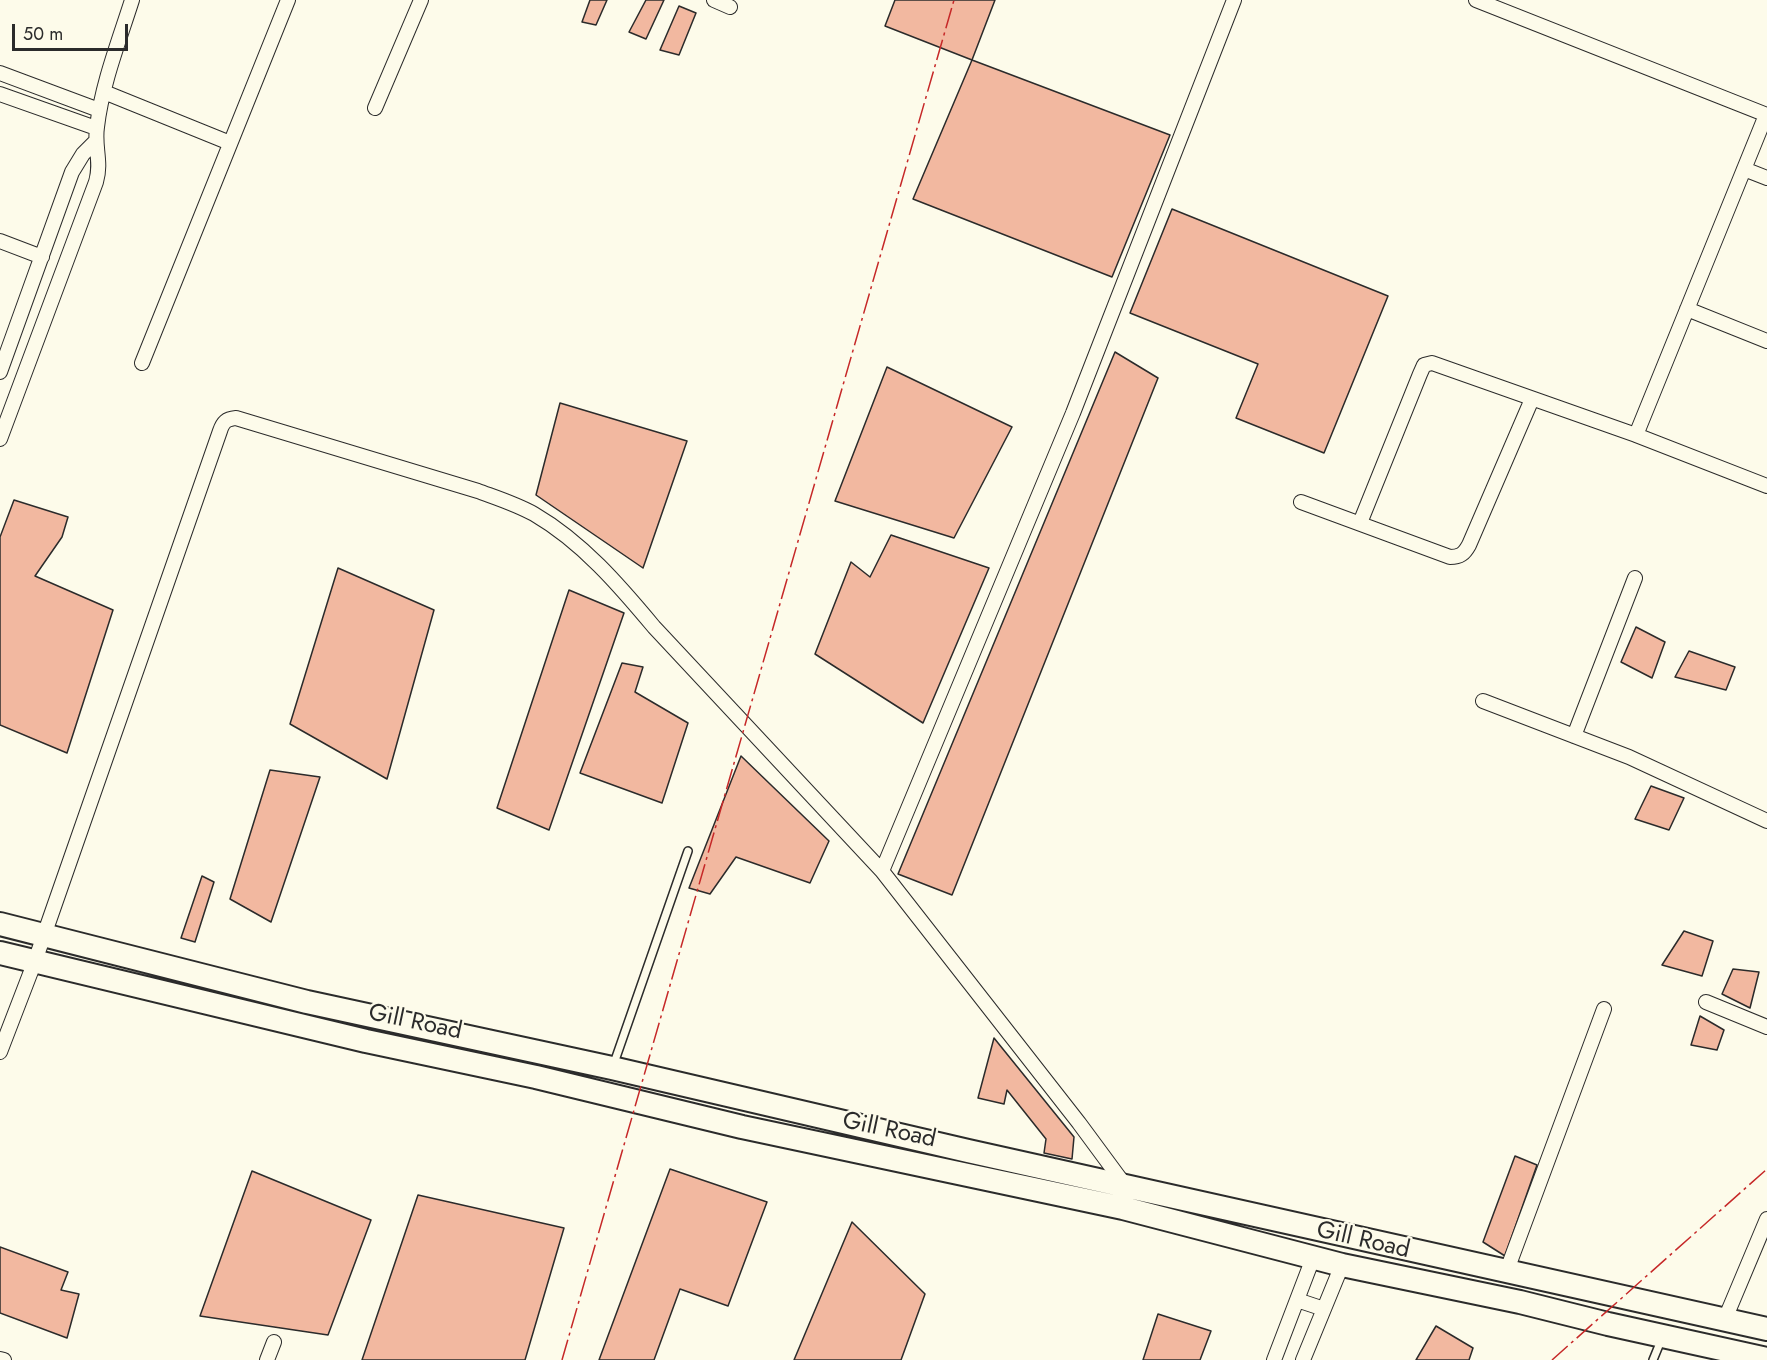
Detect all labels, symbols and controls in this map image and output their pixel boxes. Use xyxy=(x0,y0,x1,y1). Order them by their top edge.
scale bar xyxy=(15,12,130,50)
text: 50 m xyxy=(23,21,63,47)
street label: Gill Road xyxy=(366,999,464,1047)
street label: Gill Road xyxy=(840,1107,938,1155)
street label: Gill Road xyxy=(1314,1216,1412,1266)

